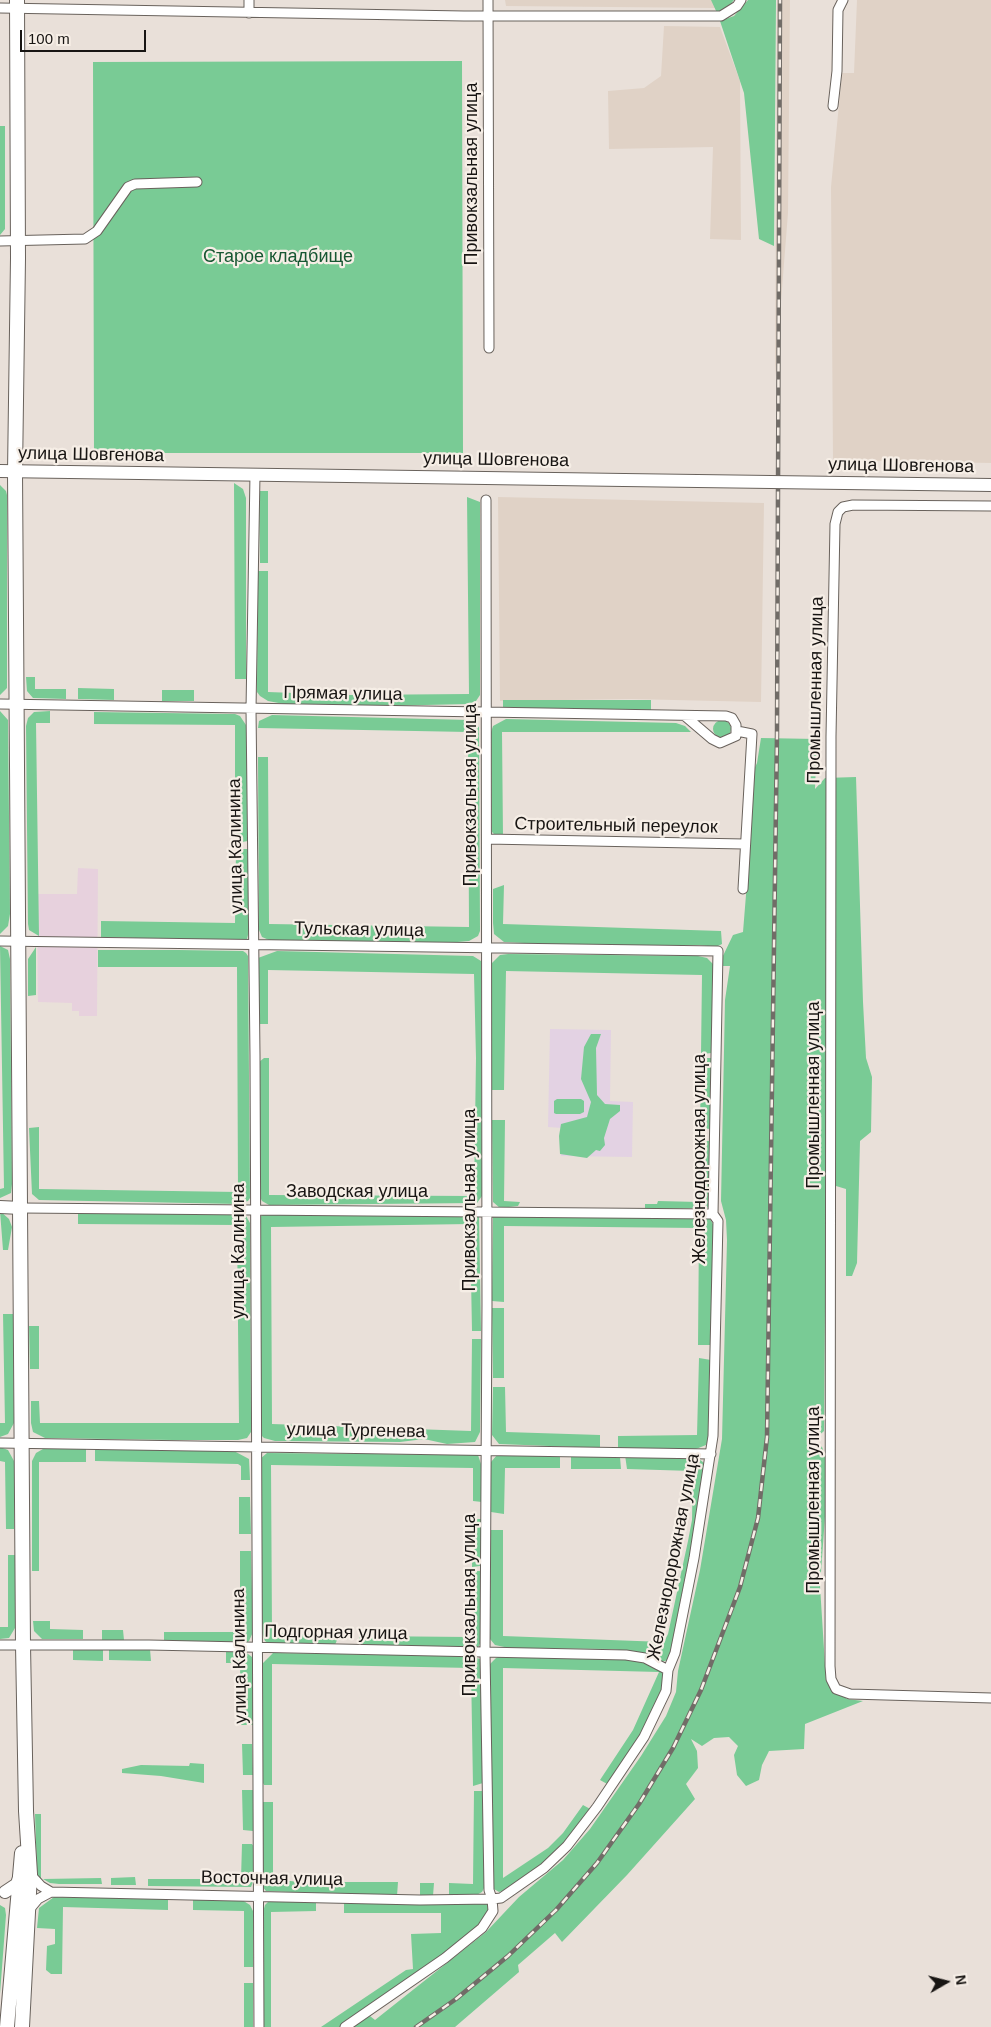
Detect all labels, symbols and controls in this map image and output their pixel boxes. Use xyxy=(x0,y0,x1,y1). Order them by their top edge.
scale bar xyxy=(22,20,149,52)
text: 100 m xyxy=(28,30,70,47)
street label: Привокзальная улица xyxy=(461,83,483,265)
park label: Старое кладбище xyxy=(203,246,353,268)
street label: улица Шовгенова xyxy=(18,443,164,467)
street label: улица Шовгенова xyxy=(423,448,569,472)
street label: улица Шовгенова xyxy=(828,454,974,478)
street label: Промышленная улица xyxy=(804,596,828,784)
street label: Прямая улица xyxy=(283,682,403,706)
street label: Привокзальная улица xyxy=(460,704,482,886)
street label: улица Калинина xyxy=(224,778,248,914)
street label: Строительный переулок xyxy=(514,813,718,839)
street label: Тульская улица xyxy=(294,918,424,942)
street label: Промышленная улица xyxy=(803,1001,825,1189)
street label: Железнодорожная улица xyxy=(689,1054,711,1264)
street label: Привокзальная улица xyxy=(459,1109,481,1291)
street label: Заводская улица xyxy=(286,1181,428,1203)
street label: улица Калинина xyxy=(228,1183,250,1319)
street label: Промышленная улица xyxy=(803,1406,825,1594)
street label: улица Тургенева xyxy=(286,1419,426,1443)
street label: Железнодорожная улица xyxy=(643,1452,705,1662)
street label: Привокзальная улица xyxy=(459,1514,481,1696)
street label: улица Калинина xyxy=(228,1588,252,1724)
street label: Подгорная улица xyxy=(264,1621,408,1645)
street label: Восточная улица xyxy=(201,1867,343,1891)
north arrow xyxy=(921,1957,971,2007)
text: N xyxy=(952,1974,969,1986)

